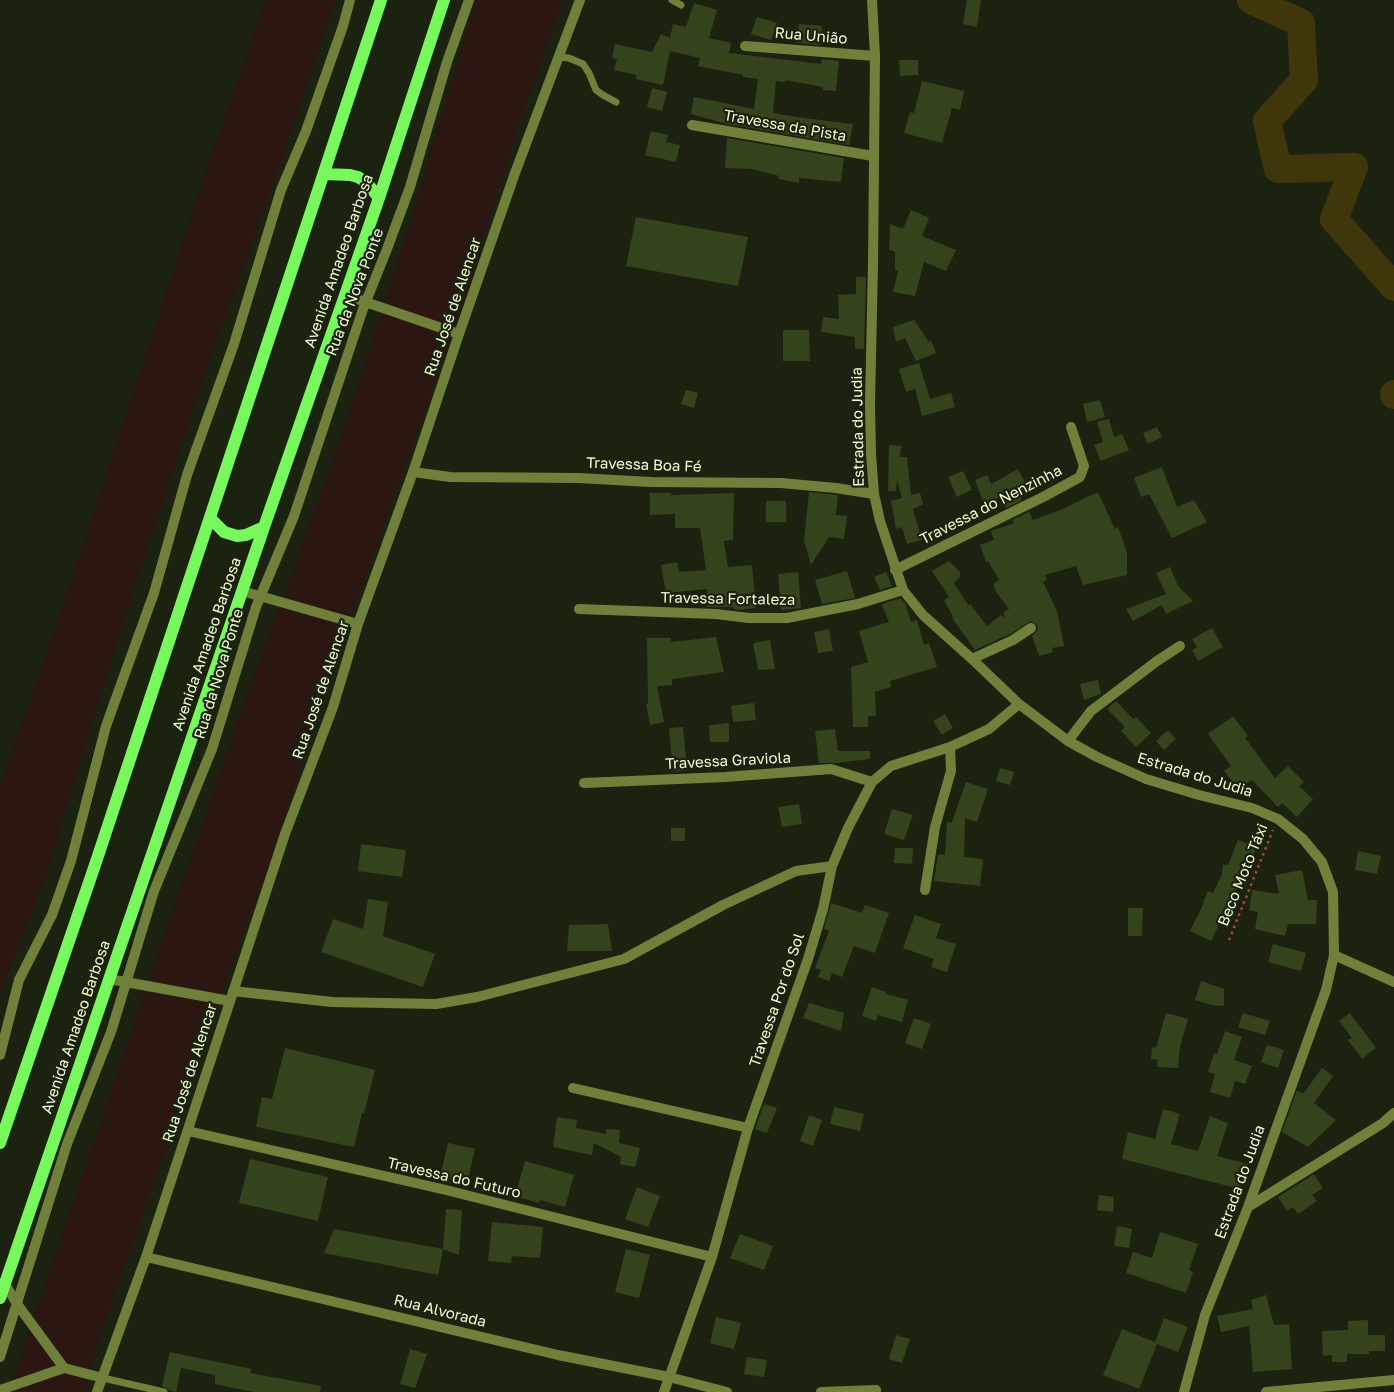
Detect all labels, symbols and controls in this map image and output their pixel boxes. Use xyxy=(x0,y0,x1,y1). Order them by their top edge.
street label: Rua União xyxy=(774,24,848,48)
street label: Travessa da Pista xyxy=(722,106,848,146)
street label: Avenida Amadeo Barbosa xyxy=(301,172,377,350)
street label: Rua da Nova Ponte xyxy=(322,226,388,358)
street label: Rua José de Alencar xyxy=(421,235,485,379)
street label: Estrada do Judia xyxy=(848,367,868,487)
street label: Travessa Boa Fé xyxy=(586,454,702,476)
street label: Travessa do Nenzinha xyxy=(917,461,1065,549)
street label: Avenida Amadeo Barbosa xyxy=(169,555,245,733)
street label: Travessa Fortaleza xyxy=(661,589,795,609)
street label: Rua da Nova Ponte xyxy=(191,607,247,741)
street label: Rua José de Alencar xyxy=(289,618,353,762)
street label: Travessa Graviola xyxy=(665,749,791,773)
street label: Estrada do Judia xyxy=(1135,749,1255,801)
street label: Beco Moto Táxi xyxy=(1214,821,1272,929)
street label: Travessa Por do Sol xyxy=(746,931,808,1069)
street label: Avenida Amadeo Barbosa xyxy=(38,938,114,1116)
street label: Rua José de Alencar xyxy=(159,1001,221,1145)
street label: Estrada do Judia xyxy=(1211,1123,1269,1241)
street label: Travessa do Futuro xyxy=(385,1154,523,1202)
street label: Rua Alvorada xyxy=(392,1291,488,1331)

